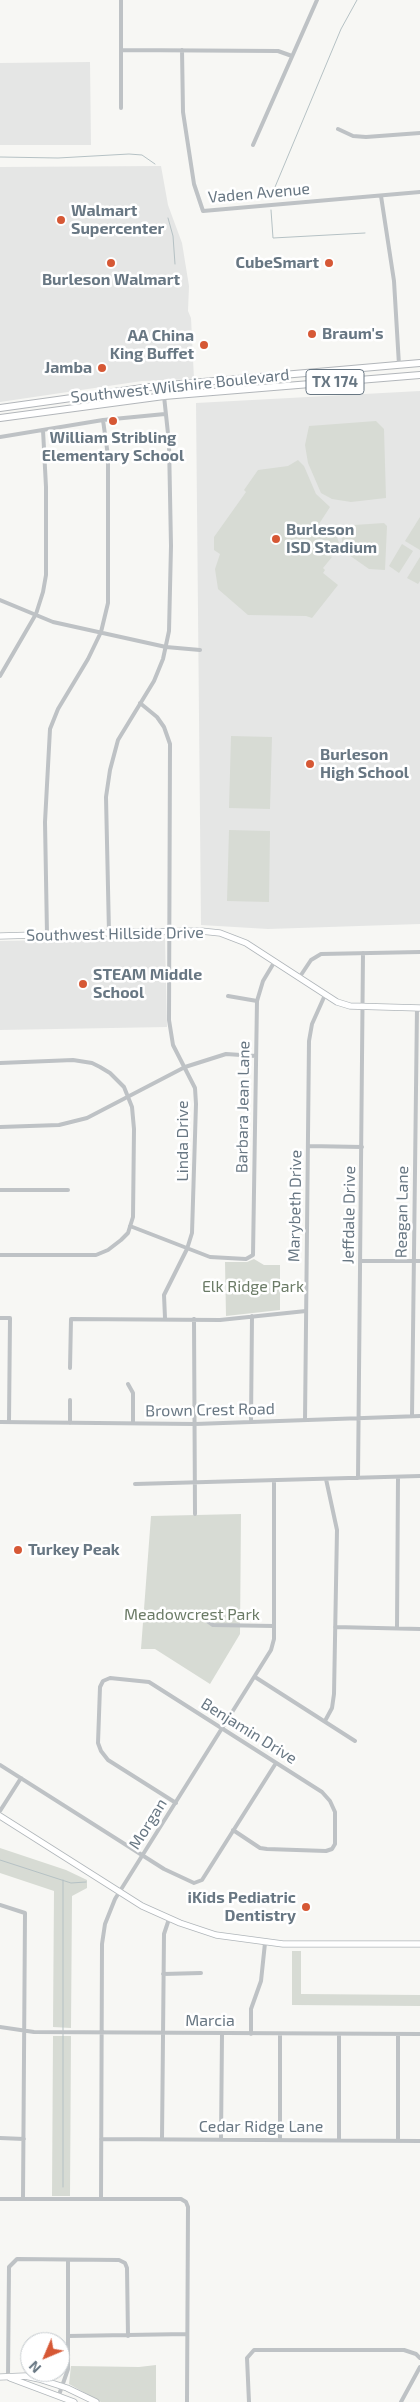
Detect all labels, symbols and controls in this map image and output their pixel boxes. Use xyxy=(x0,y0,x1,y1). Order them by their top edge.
street label: Vaden Avenue xyxy=(207,179,311,207)
place label: Walmart Supercenter xyxy=(71,201,164,239)
marker: Walmart Supercenter xyxy=(55,214,67,226)
place label: CubeSmart xyxy=(236,253,319,273)
marker: Burleson Walmart xyxy=(105,257,117,269)
marker: CubeSmart xyxy=(323,257,335,269)
place label: Burleson Walmart xyxy=(42,270,180,290)
place label: Braum's xyxy=(322,324,383,344)
place label: AA China King Buffet xyxy=(110,326,194,364)
marker: Braum's xyxy=(306,328,318,340)
marker: AA China King Buffet xyxy=(198,339,210,351)
place label: Jamba xyxy=(44,358,92,378)
marker: Jamba xyxy=(96,362,108,374)
street label: Southwest Wilshire Boulevard xyxy=(70,365,290,407)
road number: TX 174 xyxy=(306,370,364,394)
marker: William Stribling Elementary School xyxy=(107,415,119,427)
place label: William Stribling Elementary School xyxy=(42,428,184,466)
place label: Burleson ISD Stadium xyxy=(286,520,377,558)
marker: Burleson ISD Stadium xyxy=(270,533,282,545)
place label: Burleson High School xyxy=(320,745,409,783)
marker: Burleson High School xyxy=(304,758,316,770)
street label: Southwest Hillside Drive xyxy=(26,923,204,945)
place label: STEAM Middle School xyxy=(93,965,202,1003)
marker: STEAM Middle School xyxy=(77,978,89,990)
street label: Barbara Jean Lane xyxy=(232,1041,254,1173)
street label: Linda Drive xyxy=(173,1101,193,1181)
street label: Marybeth Drive xyxy=(284,1150,306,1262)
street label: Jeffdale Drive xyxy=(339,1166,359,1264)
street label: Reagan Lane xyxy=(392,1166,412,1258)
park label: Elk Ridge Park xyxy=(202,1277,304,1297)
street label: Brown Crest Road xyxy=(145,1399,275,1421)
place label: Turkey Peak xyxy=(28,1540,120,1560)
marker: Turkey Peak xyxy=(12,1544,24,1556)
park label: Meadowcrest Park xyxy=(124,1605,260,1625)
street label: Benjamin Drive xyxy=(198,1694,300,1768)
street label: Morgan xyxy=(125,1795,171,1853)
place label: iKids Pediatric Dentistry xyxy=(188,1888,296,1926)
marker: iKids Pediatric Dentistry xyxy=(300,1901,312,1913)
street label: Marcia xyxy=(185,2011,235,2031)
street label: Cedar Ridge Lane xyxy=(199,2117,323,2137)
north arrow xyxy=(20,2332,70,2382)
text: N xyxy=(25,2358,44,2377)

